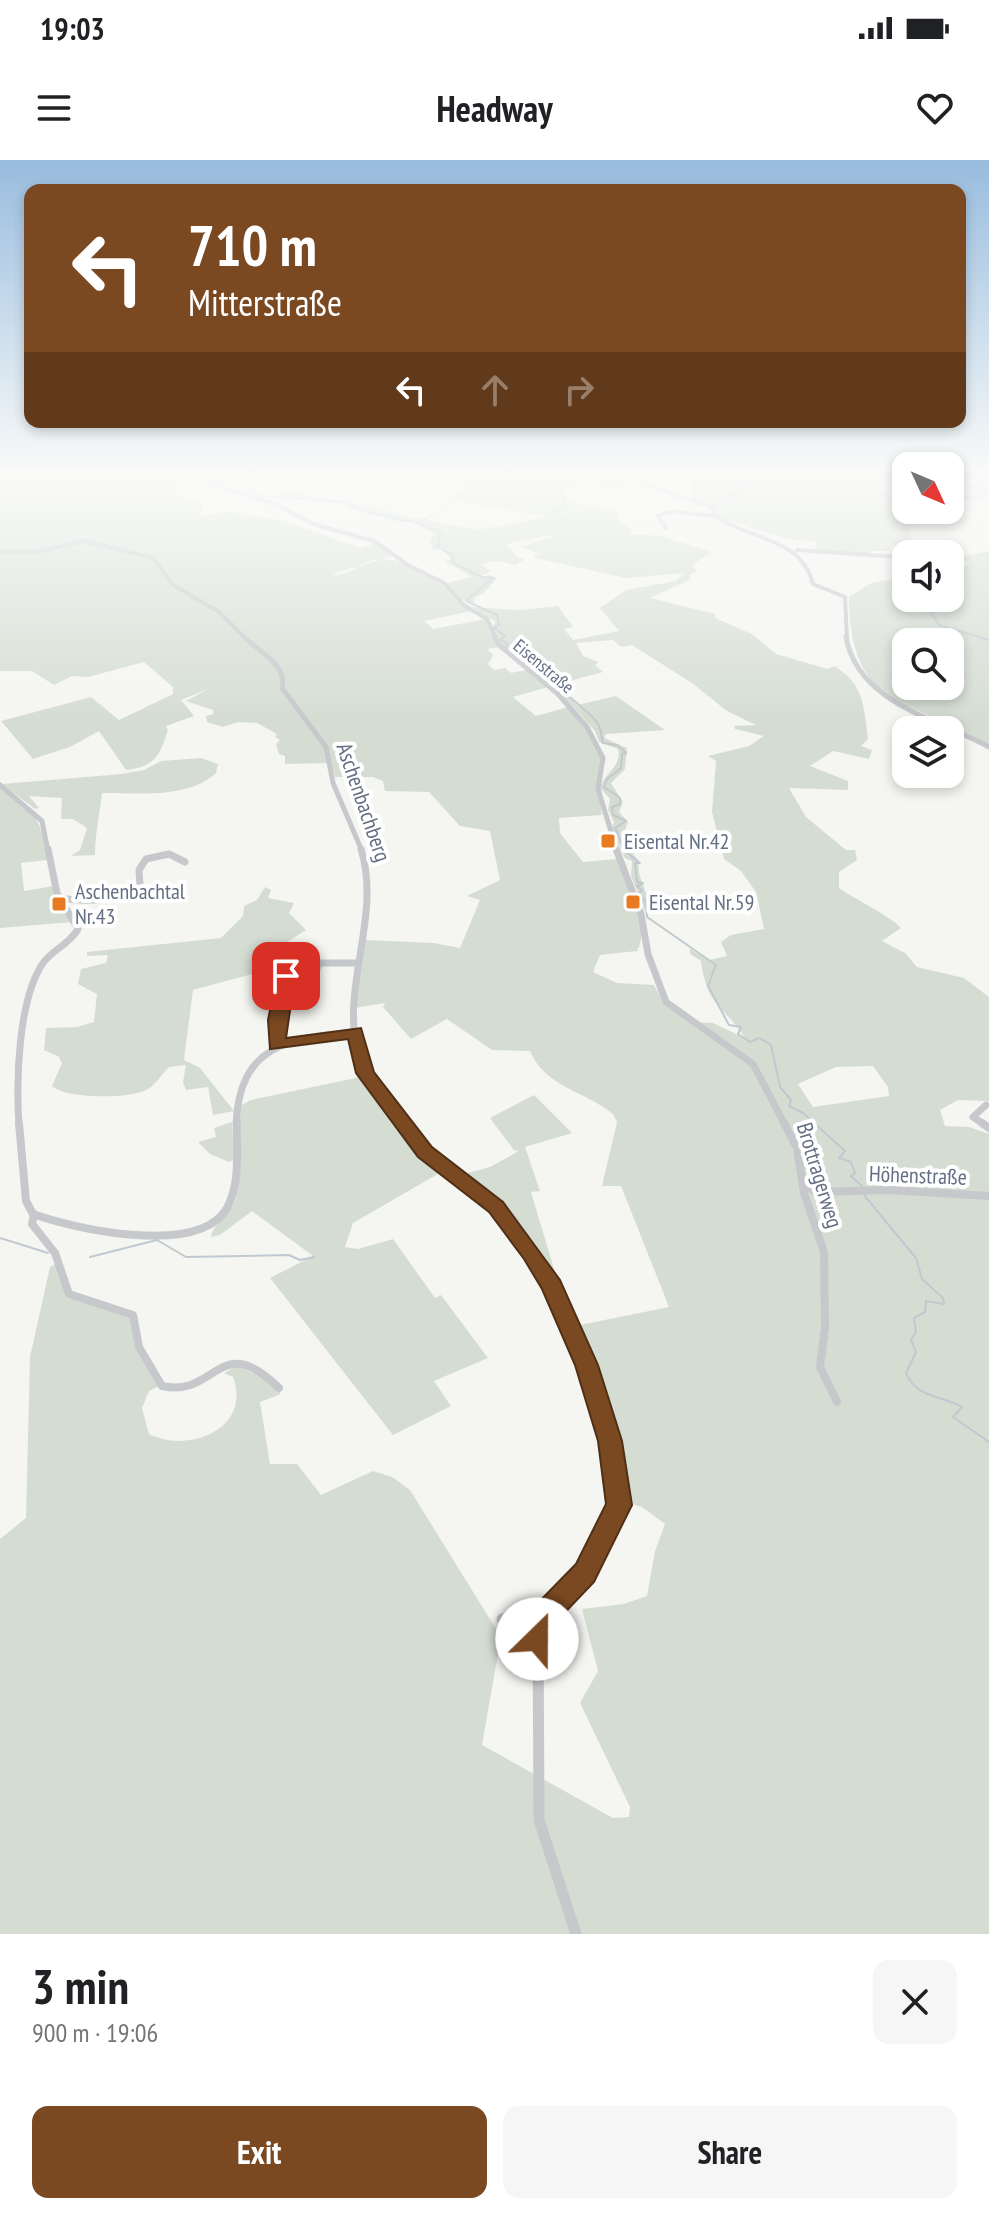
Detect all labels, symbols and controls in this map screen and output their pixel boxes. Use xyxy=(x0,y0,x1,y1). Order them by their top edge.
text: 19:03 xyxy=(40,9,105,48)
text: Headway xyxy=(436,85,553,132)
icon: menu xyxy=(32,86,76,130)
icon: heart xyxy=(913,86,957,130)
text: 710 m xyxy=(188,209,317,281)
icon: left xyxy=(56,216,160,320)
text: Mitterstraße xyxy=(188,279,342,326)
icon: left xyxy=(389,368,433,412)
icon: ahead xyxy=(473,368,517,412)
icon: right xyxy=(557,368,601,412)
north arrow xyxy=(892,452,964,524)
map controls xyxy=(892,452,964,788)
button: sound xyxy=(892,540,964,612)
button: search xyxy=(892,628,964,700)
street label: Eisenstraße xyxy=(509,634,579,698)
button: layers xyxy=(892,716,964,788)
street label: Aschenbachberg xyxy=(331,739,397,865)
place label: Eisental Nr.42 xyxy=(624,827,729,855)
marker: Eisental Nr.42 xyxy=(599,832,617,850)
place label: Aschenbachtal Nr.43 xyxy=(75,877,186,930)
place label: Eisental Nr.59 xyxy=(649,888,754,916)
marker: Eisental Nr.59 xyxy=(624,893,642,911)
marker: Aschenbachtal Nr.43 xyxy=(50,895,68,913)
pin xyxy=(252,942,320,1010)
icon: arrive xyxy=(264,954,308,998)
street label: Brottragerweg xyxy=(791,1119,849,1231)
street label: Höhenstraße xyxy=(869,1159,967,1191)
position arrow xyxy=(495,1597,579,1681)
text: 3 min xyxy=(32,1955,129,2017)
button: close xyxy=(873,1960,957,2044)
text: 900 m · 19:06 xyxy=(32,2016,158,2049)
button: Exit xyxy=(32,2106,487,2198)
button: Share xyxy=(503,2106,957,2198)

